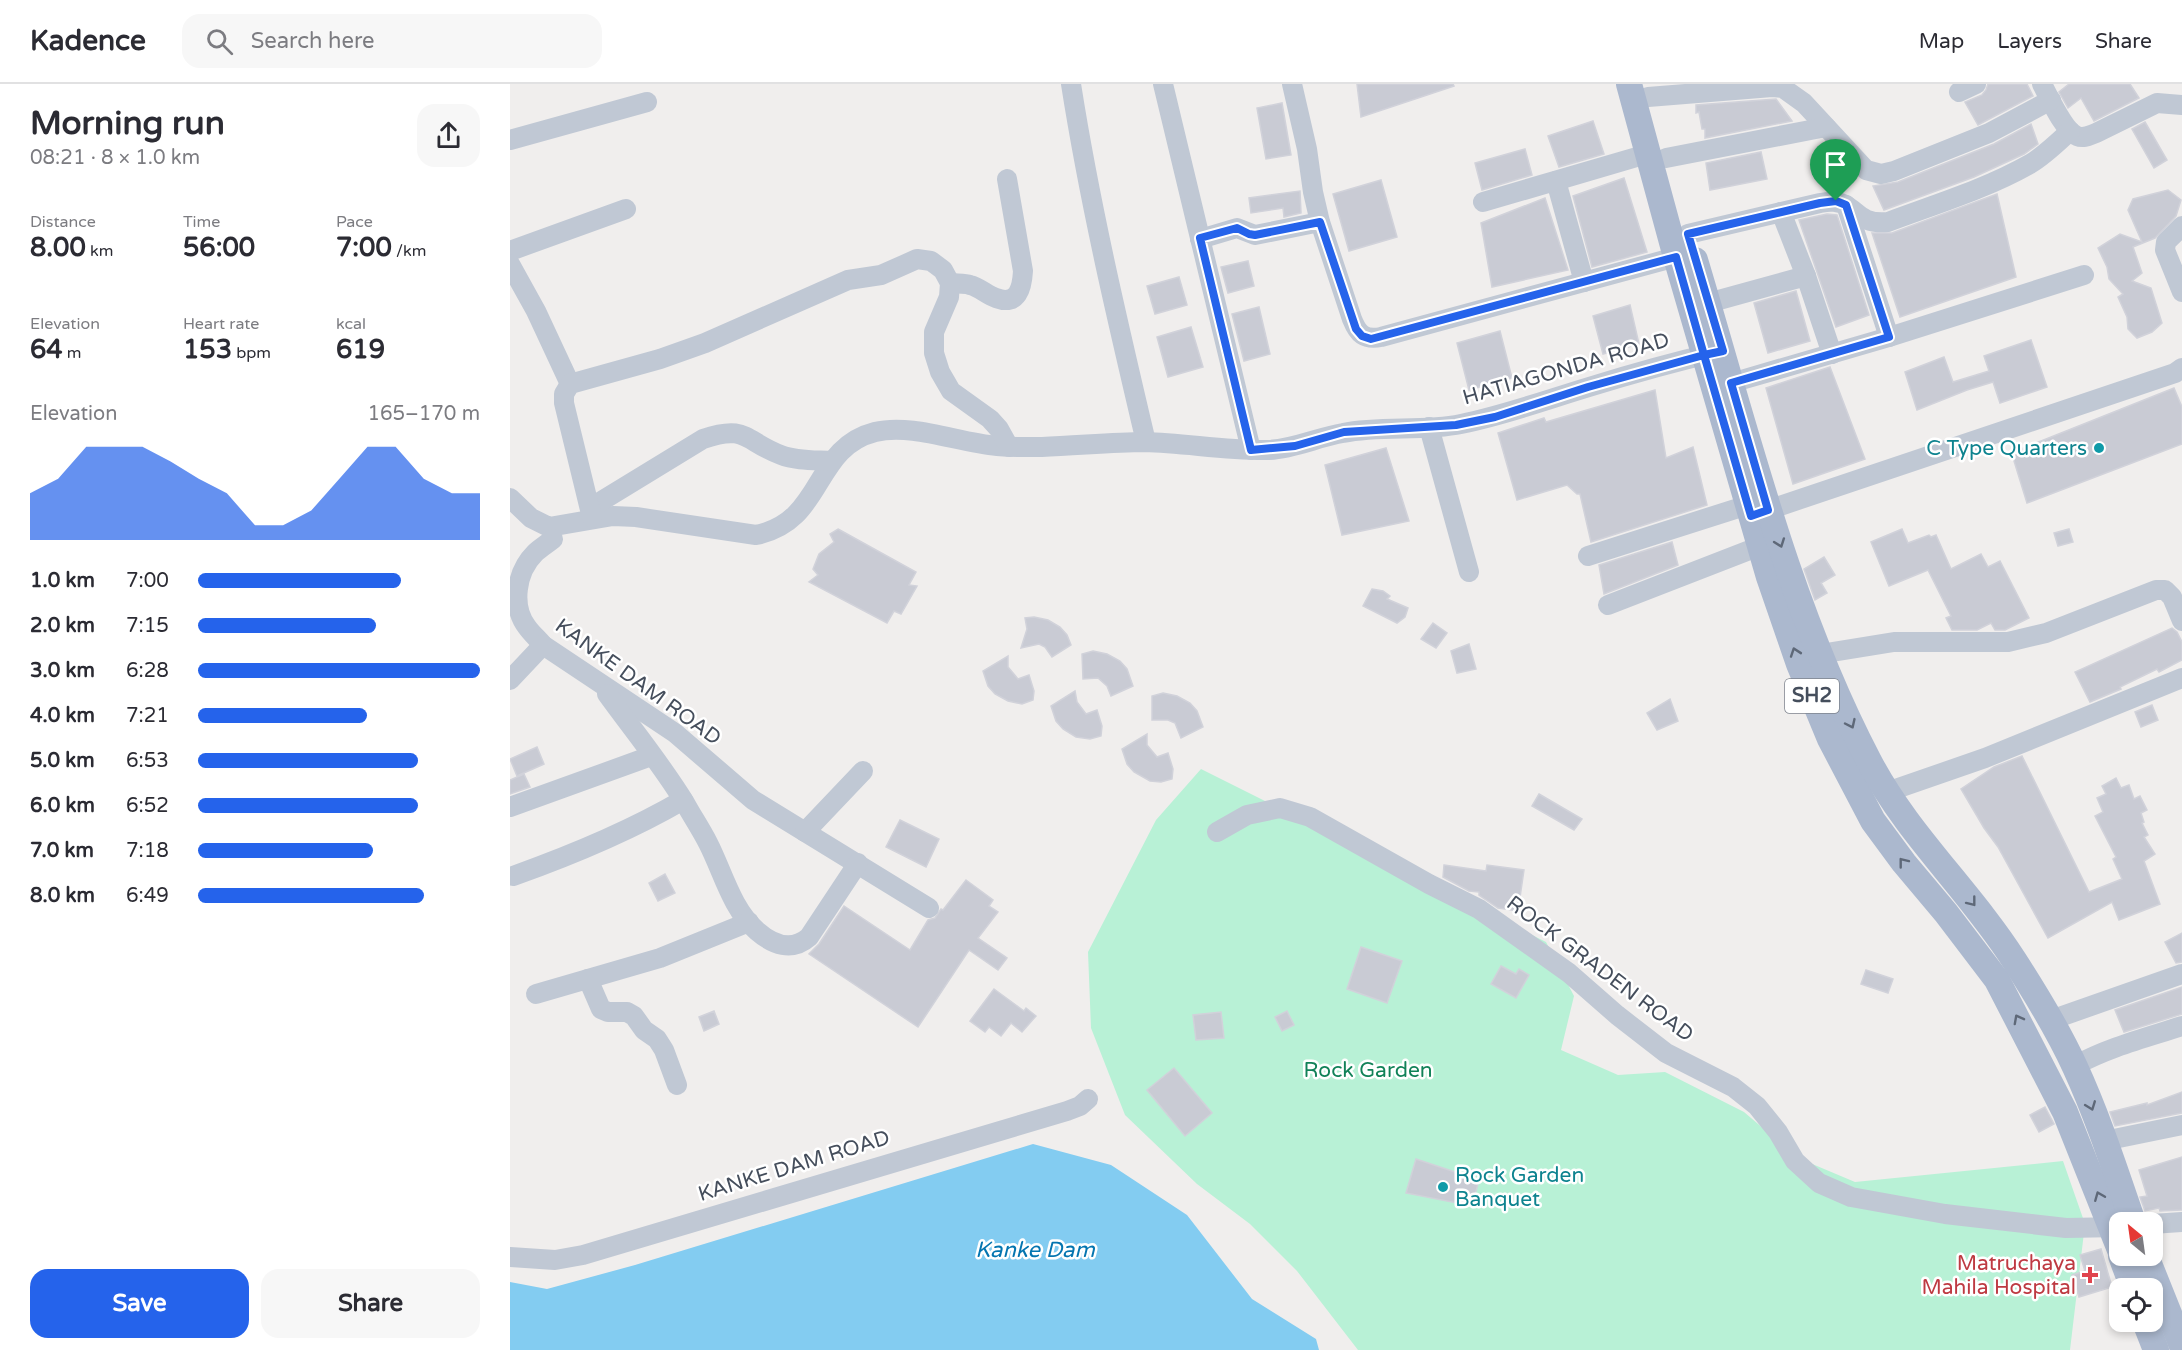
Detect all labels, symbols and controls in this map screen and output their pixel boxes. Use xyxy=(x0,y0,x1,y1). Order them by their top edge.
search box xyxy=(182,14,602,68)
text: Kadence xyxy=(30,24,146,58)
icon: search xyxy=(203,25,236,58)
text: Search here xyxy=(251,28,374,54)
text: Map xyxy=(1919,29,1964,54)
text: Layers xyxy=(1997,29,2062,54)
text: Share xyxy=(2095,29,2152,54)
text: Morning run xyxy=(30,104,225,143)
button: share xyxy=(417,104,480,167)
pin xyxy=(1810,139,1861,201)
text: 08:21 · 8 × 1.0 km xyxy=(30,146,200,170)
icon: arrive xyxy=(1819,148,1852,181)
text: Distance xyxy=(30,212,96,232)
text: Time xyxy=(183,212,220,232)
text: Pace xyxy=(336,212,373,232)
text: 8.00 xyxy=(30,232,86,263)
text: 56:00 xyxy=(183,232,255,263)
text: 7:00 xyxy=(336,232,392,263)
text: km xyxy=(86,241,113,261)
text: /km xyxy=(392,241,426,261)
text: Elevation xyxy=(30,314,100,334)
text: Heart rate xyxy=(183,314,259,334)
text: kcal xyxy=(336,314,366,334)
street label: HATIAGONDA ROAD xyxy=(1460,328,1672,410)
text: 64 xyxy=(30,334,63,365)
text: 153 xyxy=(183,334,232,365)
text: 619 xyxy=(336,334,385,365)
text: m xyxy=(63,343,82,363)
text: bpm xyxy=(232,343,271,363)
text: Elevation xyxy=(30,402,117,426)
text: 165–170 m xyxy=(367,402,480,426)
place label: C Type Quarters xyxy=(1926,436,2087,461)
marker: C Type Quarters xyxy=(2092,441,2106,455)
one-way arrow xyxy=(1773,537,1786,548)
text: 1.0 km xyxy=(30,569,95,593)
text: 7:00 xyxy=(126,569,169,593)
street label: KANKE DAM ROAD xyxy=(550,613,726,751)
text: 2.0 km xyxy=(30,614,95,638)
text: 7:15 xyxy=(126,614,169,638)
one-way arrow xyxy=(1790,647,1803,658)
text: 3.0 km xyxy=(30,659,95,683)
text: 6:28 xyxy=(126,659,169,683)
road number: SH2 xyxy=(1785,679,1839,713)
text: 4.0 km xyxy=(30,704,95,728)
text: 7:21 xyxy=(126,704,169,728)
one-way arrow xyxy=(1844,718,1856,729)
text: 5.0 km xyxy=(30,749,95,773)
text: 6:53 xyxy=(126,749,169,773)
text: 6.0 km xyxy=(30,794,95,818)
text: 6:52 xyxy=(126,794,169,818)
text: 7.0 km xyxy=(30,839,94,863)
text: 7:18 xyxy=(126,839,169,863)
one-way arrow xyxy=(1899,858,1910,869)
text: 8.0 km xyxy=(30,884,95,908)
text: 6:49 xyxy=(126,884,169,908)
street label: ROCK GRADEN ROAD xyxy=(1502,891,1698,1047)
one-way arrow xyxy=(1965,895,1976,906)
one-way arrow xyxy=(2014,1014,2025,1025)
park label: Rock Garden xyxy=(1303,1058,1433,1083)
one-way arrow xyxy=(2084,1100,2096,1111)
street label: KANKE DAM ROAD xyxy=(695,1125,893,1207)
place label: Rock Garden Banquet xyxy=(1455,1163,1584,1212)
marker: Rock Garden Banquet xyxy=(1436,1180,1450,1194)
one-way arrow xyxy=(2094,1191,2106,1202)
north arrow xyxy=(2109,1212,2163,1266)
map controls xyxy=(2109,1212,2163,1332)
water label: Kanke Dam xyxy=(975,1237,1095,1263)
place label: Matruchaya Mahila Hospital xyxy=(1921,1251,2076,1300)
marker: Matruchaya Mahila Hospital xyxy=(2081,1266,2099,1284)
button: Save xyxy=(30,1269,249,1338)
button: Share xyxy=(261,1269,480,1338)
button: locate xyxy=(2109,1278,2163,1332)

